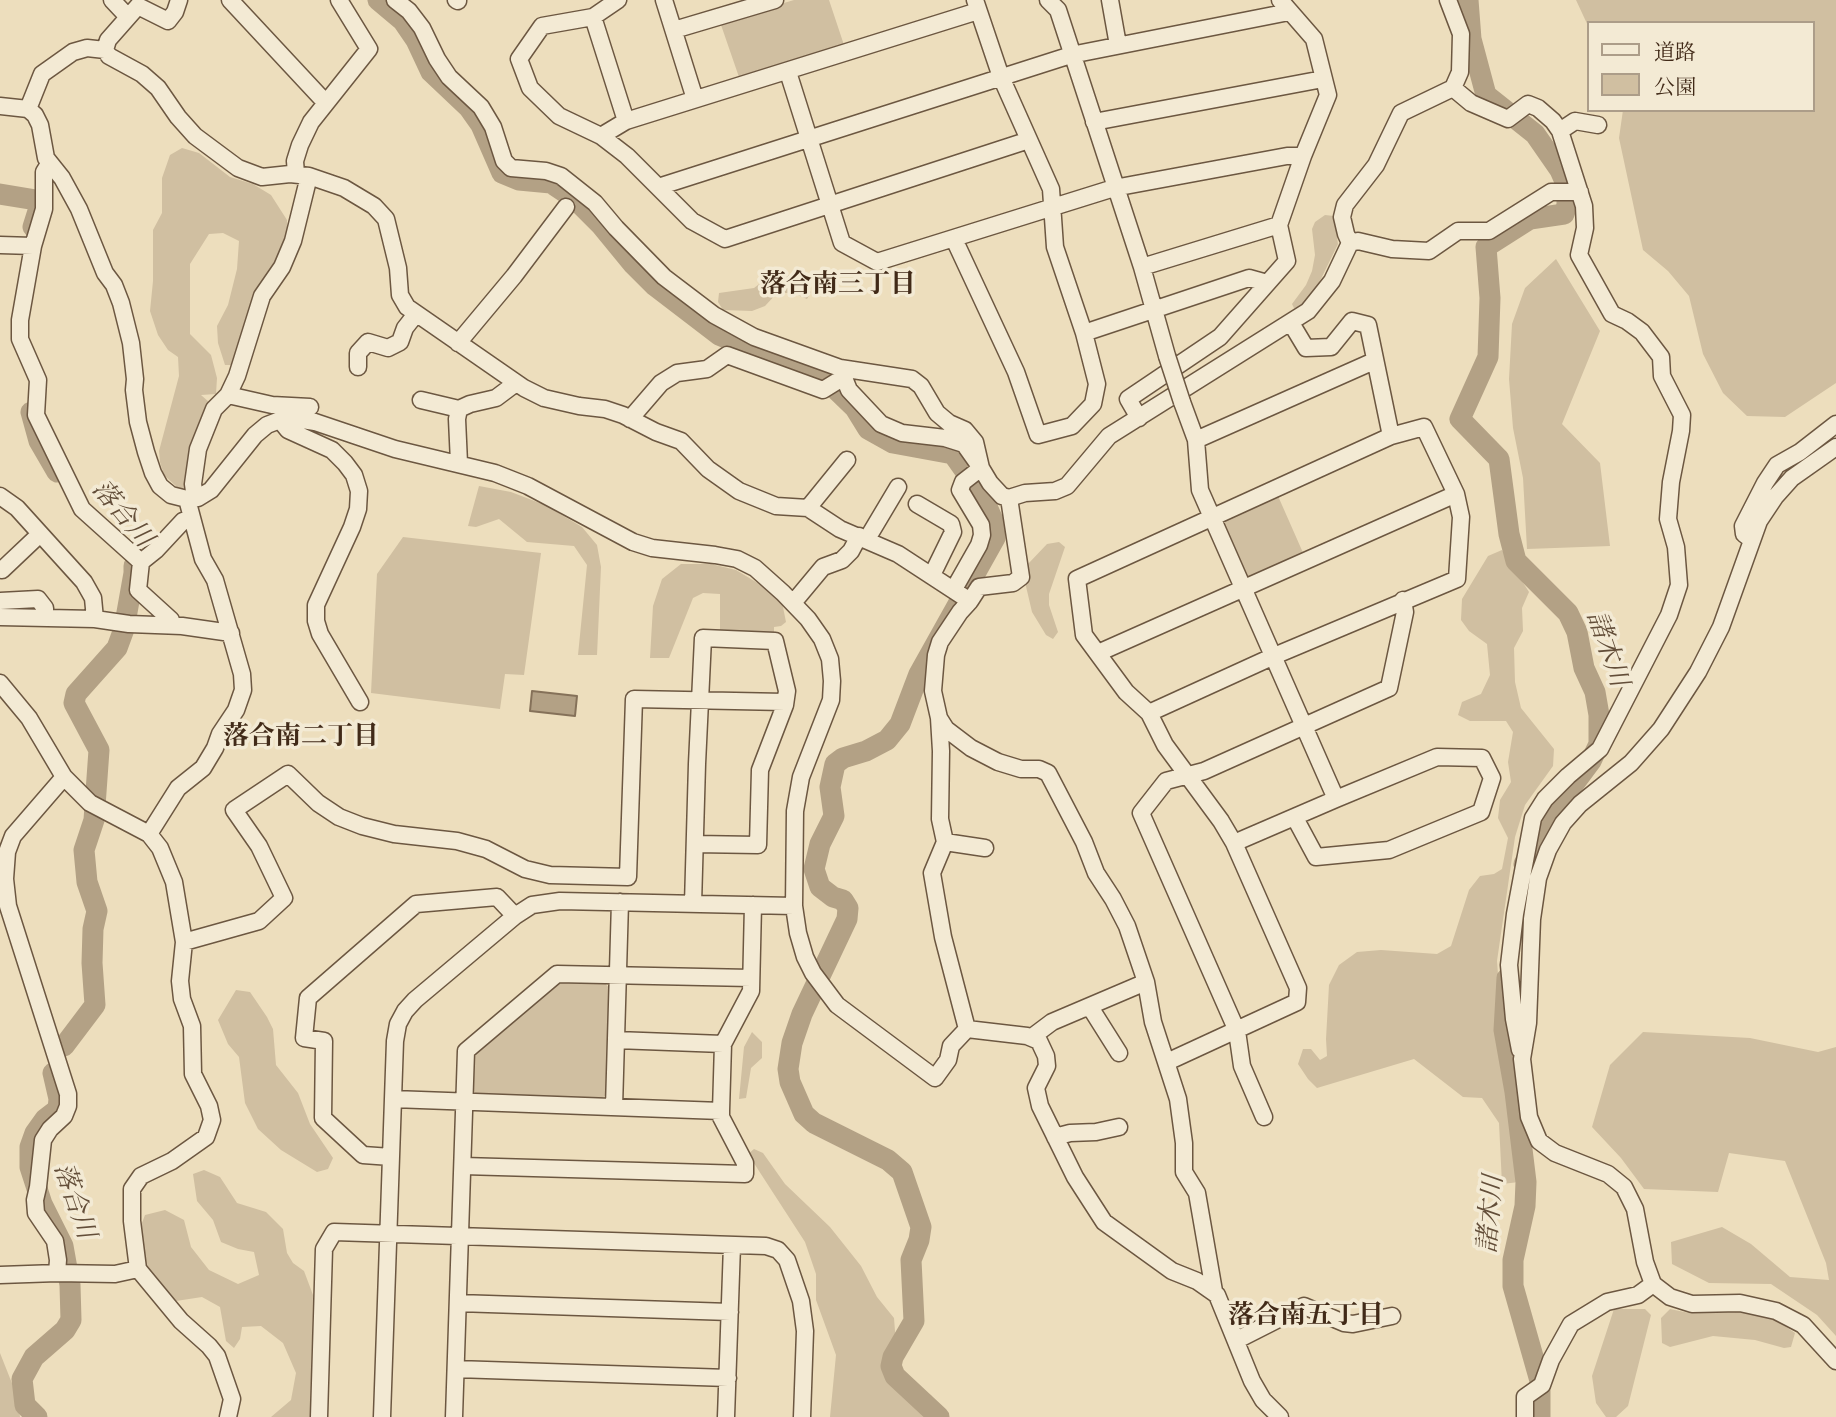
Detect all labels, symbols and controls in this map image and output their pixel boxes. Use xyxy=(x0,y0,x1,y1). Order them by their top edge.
legend xyxy=(1588,21,1815,112)
text: 道路 xyxy=(1654,38,1696,65)
text: 公園 xyxy=(1654,73,1696,100)
district label: 落合南三丁目 xyxy=(760,269,916,301)
water label: 落合川 xyxy=(85,474,159,554)
water label: 諸木川 xyxy=(1580,607,1634,691)
district label: 落合南二丁目 xyxy=(223,721,379,753)
water label: 落合川 xyxy=(47,1159,101,1243)
water label: 諸木川 xyxy=(1472,1174,1510,1254)
district label: 落合南五丁目 xyxy=(1228,1300,1384,1332)

